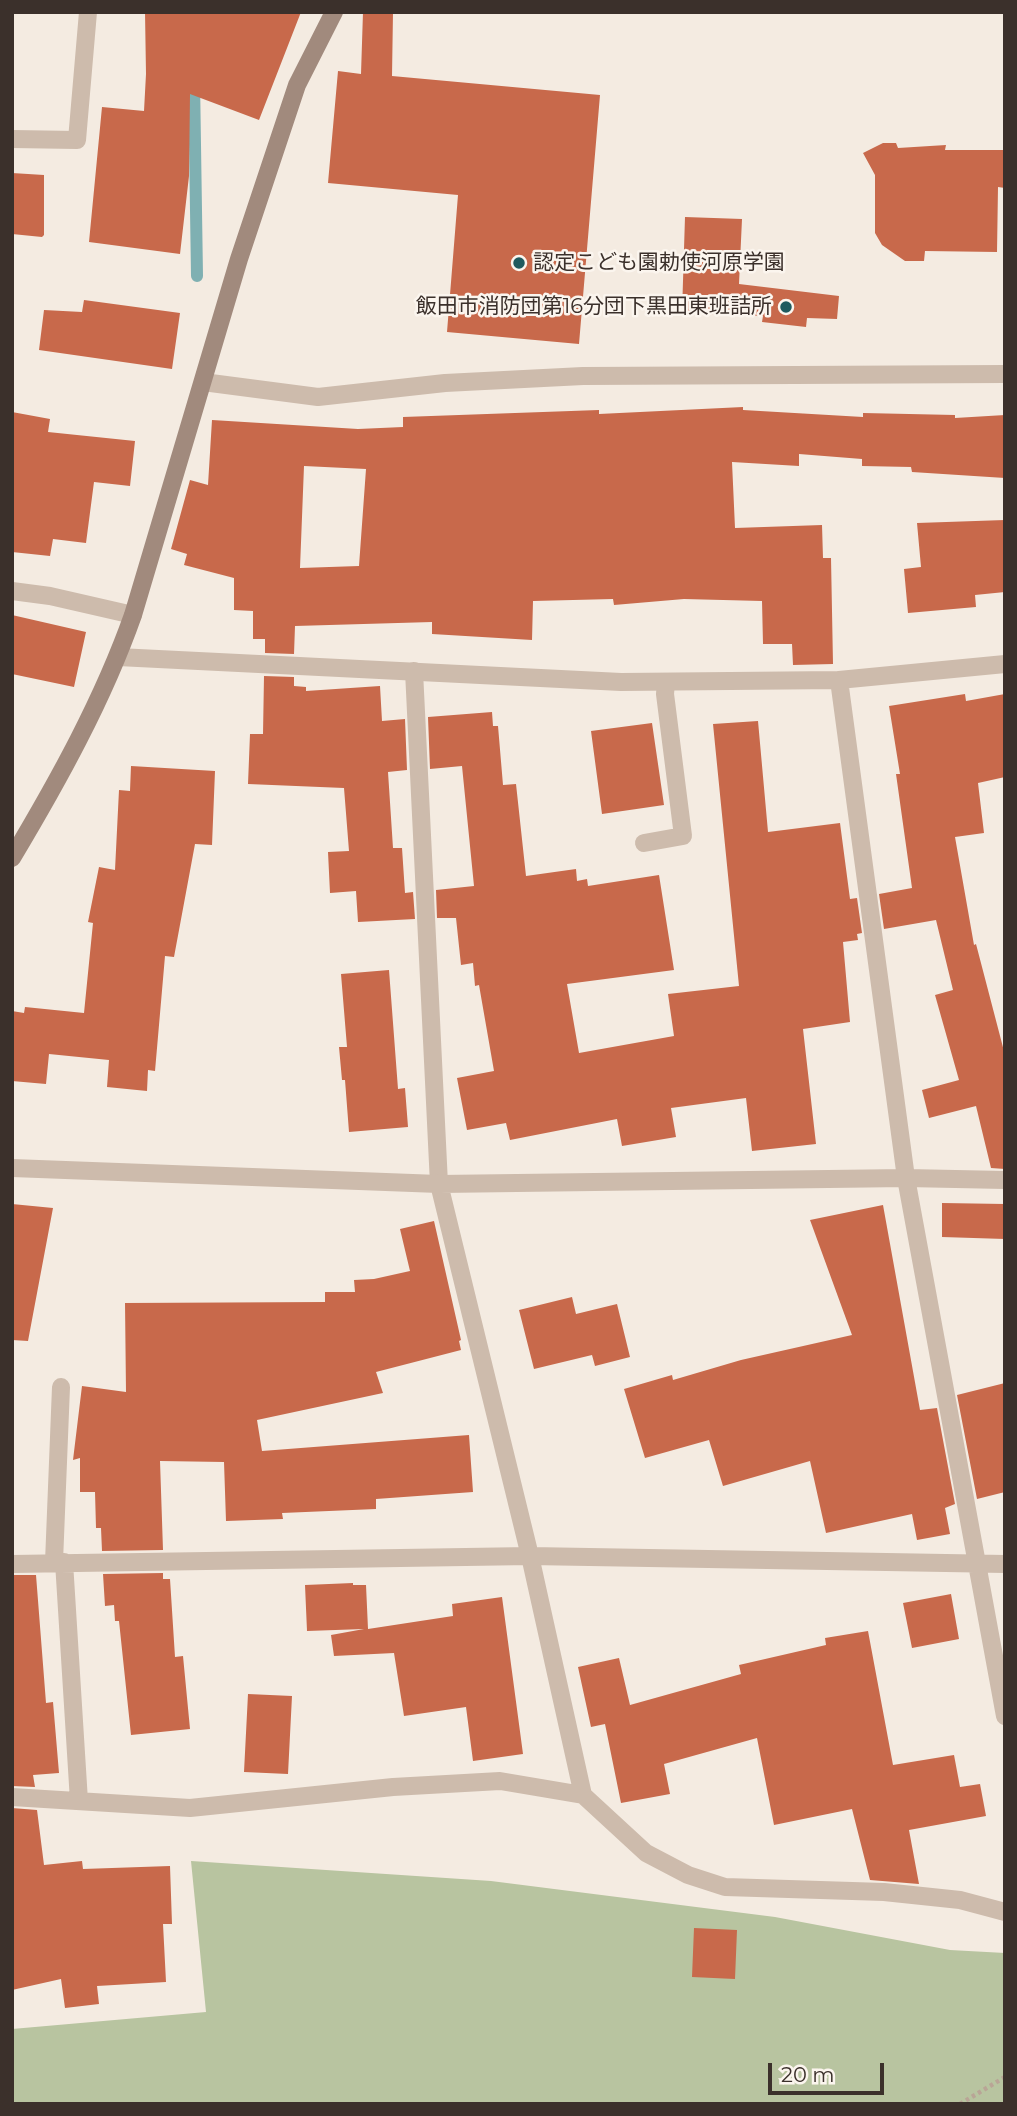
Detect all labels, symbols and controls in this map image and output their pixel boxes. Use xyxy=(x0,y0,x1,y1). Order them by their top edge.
place label: 認定こども園勅使河原学園 xyxy=(533,250,785,276)
marker: 認定こども園勅使河原学園 xyxy=(511,255,527,271)
place label: 飯田市消防団第16分団下黒田東班詰所 xyxy=(416,294,772,320)
marker: 飯田市消防団第16分団下黒田東班詰所 xyxy=(778,299,794,315)
scale bar xyxy=(772,2050,888,2094)
text: 20 m xyxy=(781,2062,835,2087)

